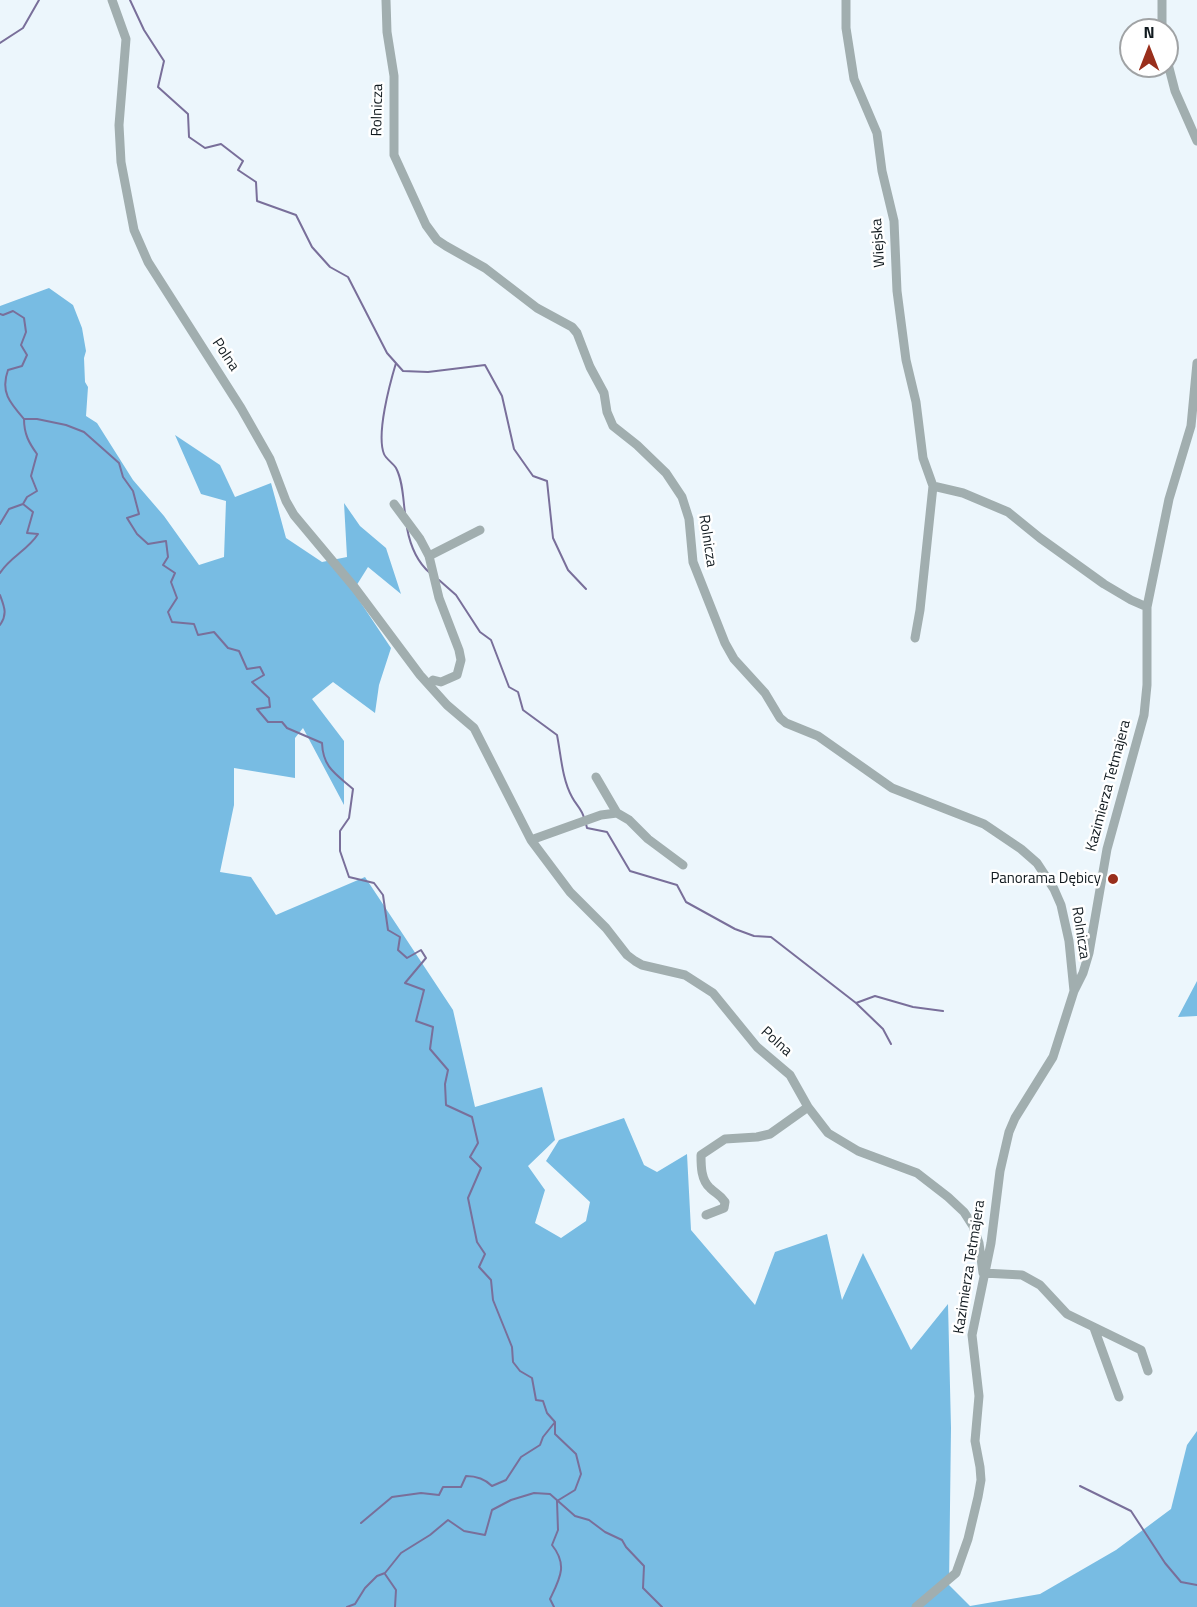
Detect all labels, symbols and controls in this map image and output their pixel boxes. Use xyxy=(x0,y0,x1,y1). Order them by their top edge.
north arrow xyxy=(1119,18,1179,78)
text: N xyxy=(1143,20,1155,44)
street label: Rolnicza xyxy=(369,83,387,137)
street label: Wiejska xyxy=(868,218,890,268)
street label: Polna xyxy=(208,335,242,375)
street label: Rolnicza xyxy=(694,514,720,568)
street label: Kazimierza Tetmajera xyxy=(1083,718,1135,854)
place label: Panorama Dębicy xyxy=(990,870,1101,888)
marker: Panorama Dębicy xyxy=(1106,872,1120,886)
street label: Rolnicza xyxy=(1067,906,1093,960)
street label: Polna xyxy=(757,1023,795,1061)
street label: Kazimierza Tetmajera xyxy=(951,1199,989,1335)

